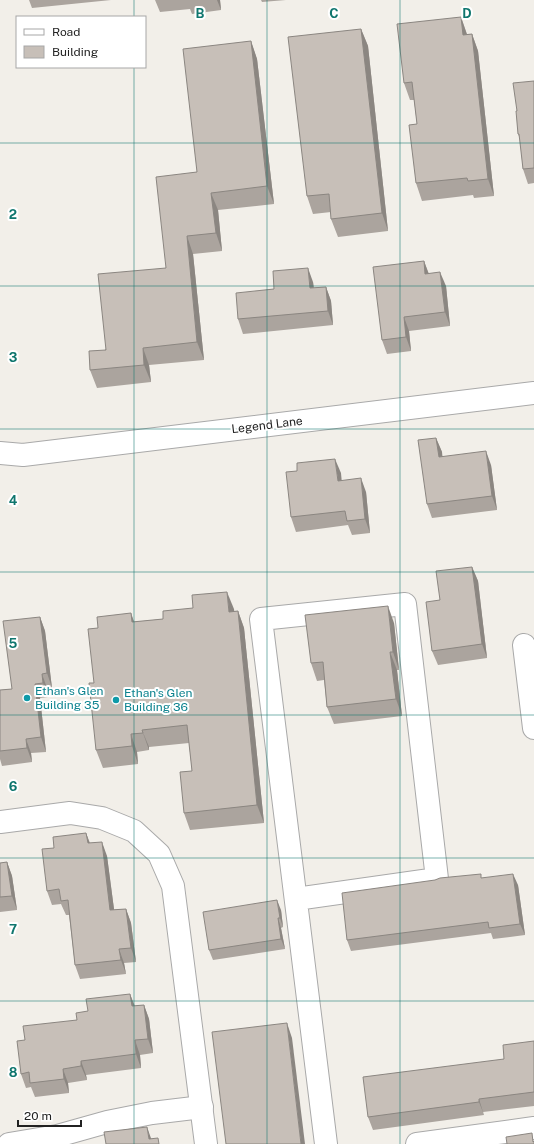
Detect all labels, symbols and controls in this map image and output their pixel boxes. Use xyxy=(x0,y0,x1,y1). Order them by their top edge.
text: B xyxy=(196,6,205,21)
text: C xyxy=(329,6,339,21)
text: D xyxy=(462,6,472,21)
legend xyxy=(16,16,146,68)
text: Road xyxy=(52,25,80,39)
text: Building xyxy=(52,45,98,59)
text: 2 xyxy=(9,207,17,222)
text: 3 xyxy=(9,350,18,365)
street label: Legend Lane xyxy=(231,414,304,436)
text: 4 xyxy=(9,493,18,508)
text: 5 xyxy=(9,636,18,651)
place label: Ethan's Glen Building 35 xyxy=(35,684,104,712)
place label: Ethan's Glen Building 36 xyxy=(124,686,193,714)
marker: Ethan's Glen Building 35 xyxy=(22,693,32,703)
marker: Ethan's Glen Building 36 xyxy=(111,695,121,705)
text: 6 xyxy=(9,779,18,794)
text: 7 xyxy=(9,922,17,937)
text: 8 xyxy=(9,1065,18,1080)
scale bar xyxy=(18,1102,81,1128)
text: 20 m xyxy=(24,1109,52,1123)

